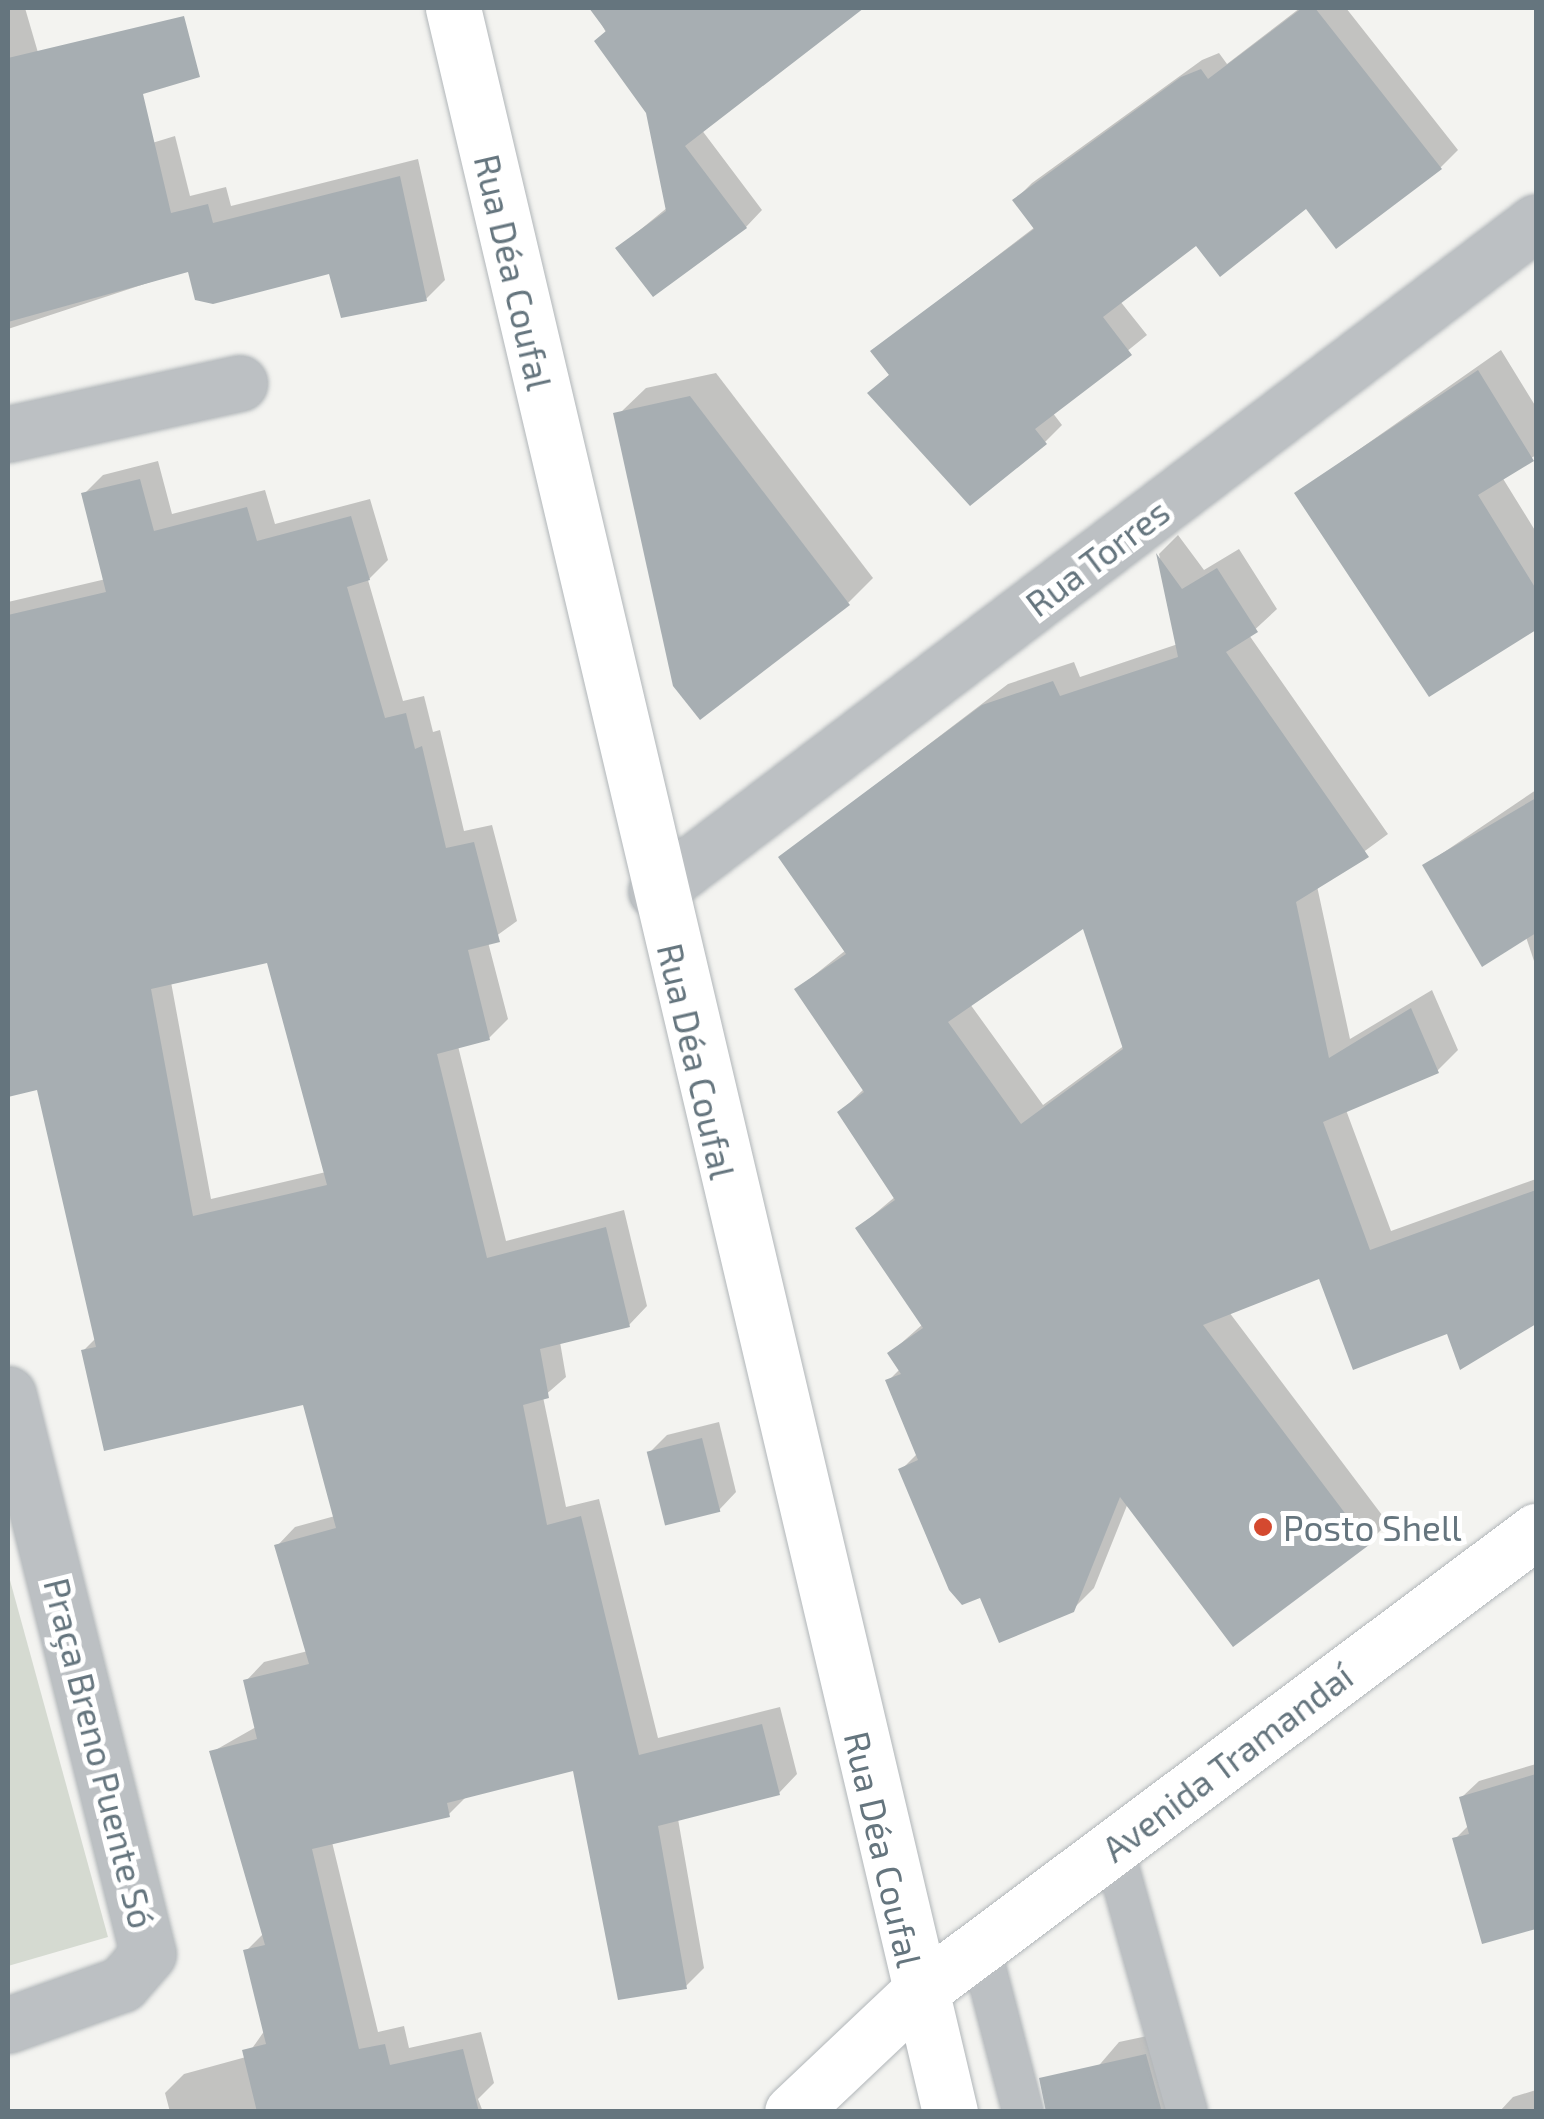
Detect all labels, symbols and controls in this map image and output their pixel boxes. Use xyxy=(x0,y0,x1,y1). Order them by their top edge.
street label: Rua Déa Coufal xyxy=(467,150,561,394)
street label: Rua Torres xyxy=(1017,489,1177,625)
street label: Rua Déa Coufal xyxy=(650,939,744,1183)
place label: Posto Shell xyxy=(1283,1506,1462,1548)
marker: Posto Shell xyxy=(1252,1516,1274,1538)
street label: Praça Breno Puente Só xyxy=(36,1574,164,1932)
street label: Avenida Tramandaí xyxy=(1093,1654,1361,1870)
street label: Rua Déa Coufal xyxy=(837,1727,931,1971)

